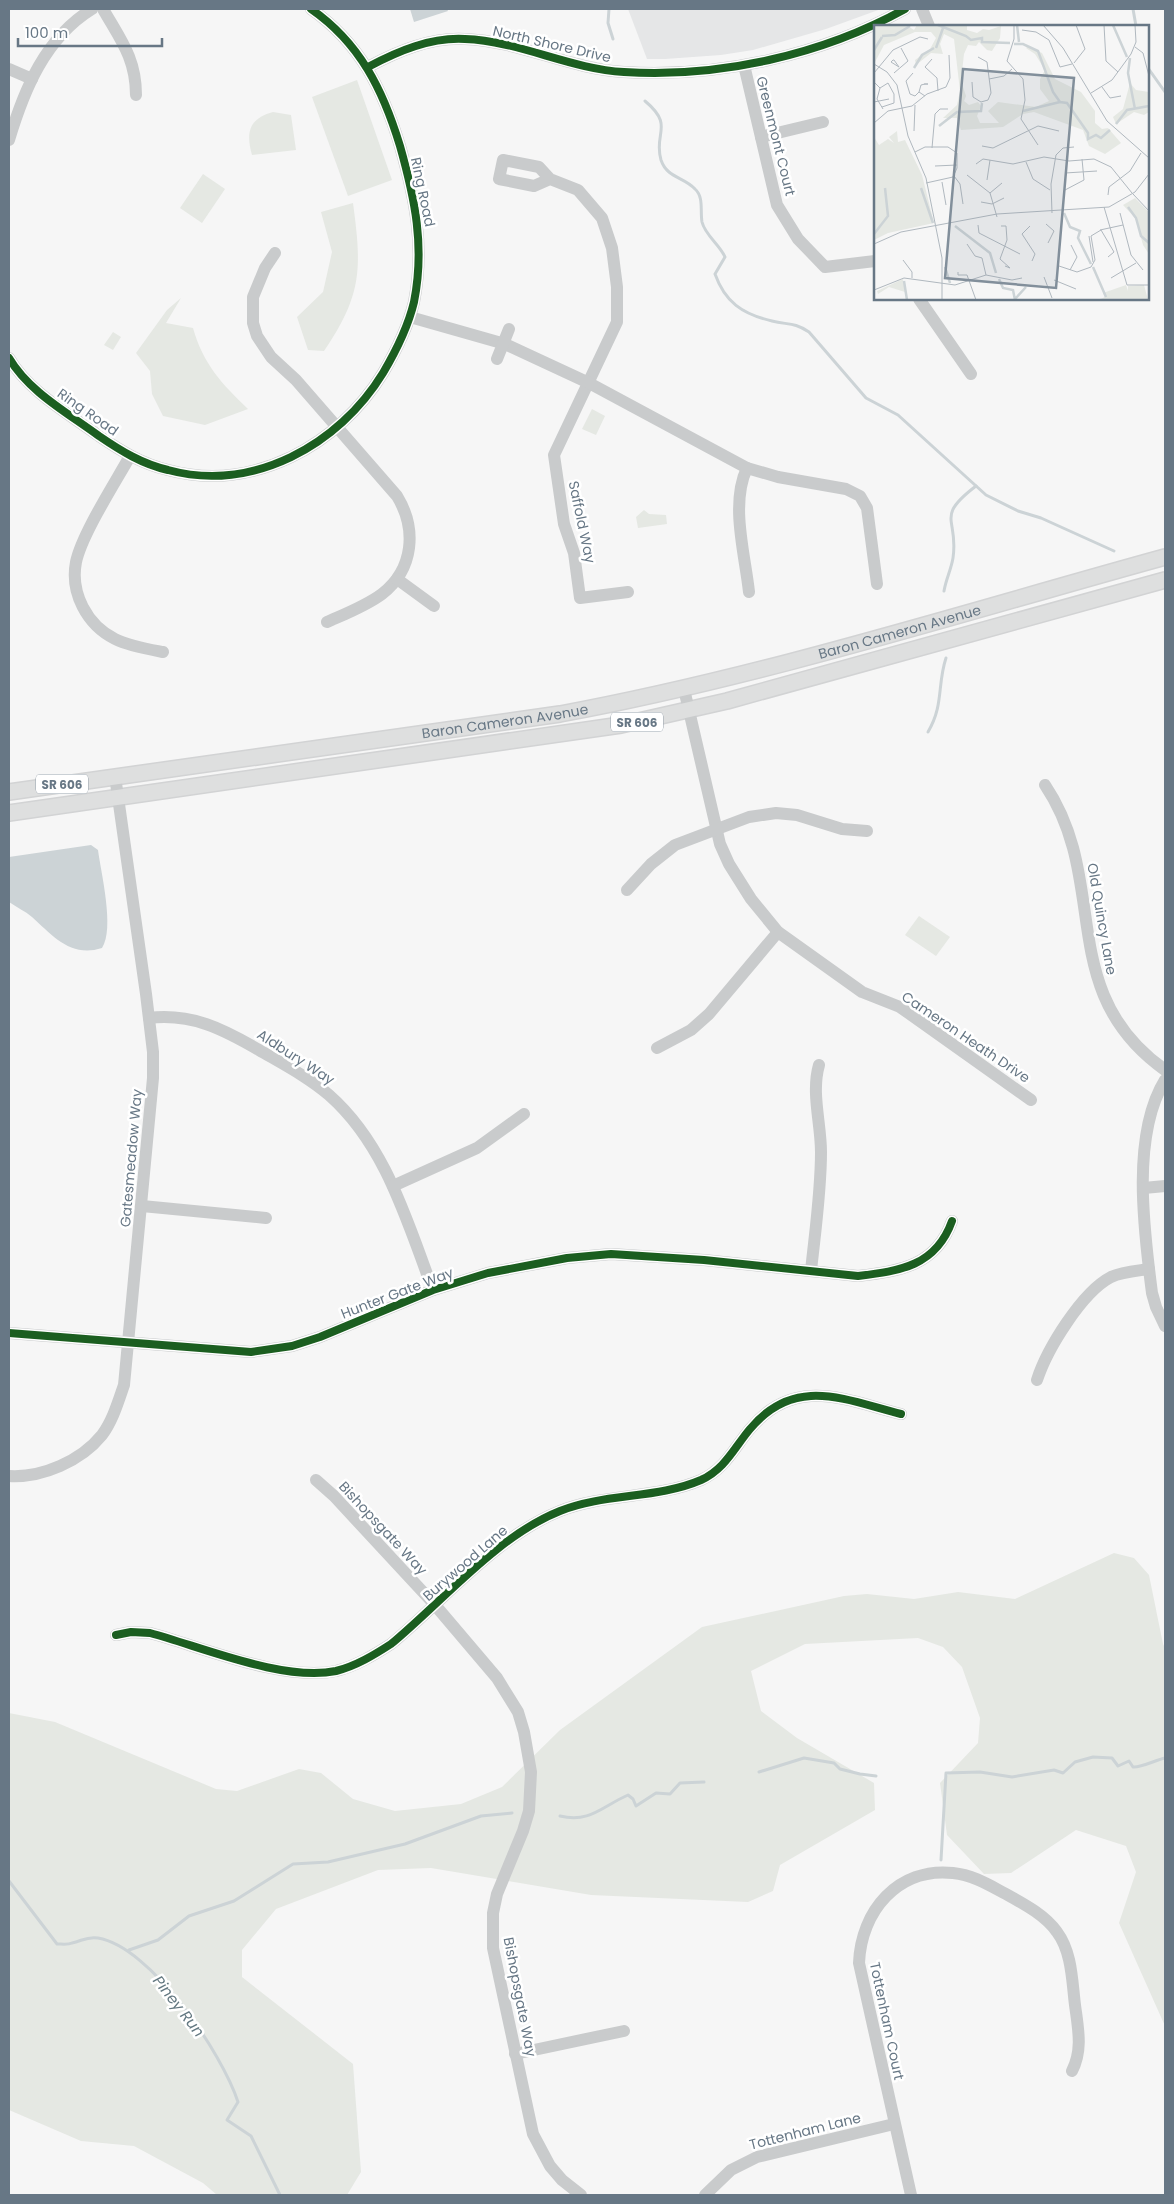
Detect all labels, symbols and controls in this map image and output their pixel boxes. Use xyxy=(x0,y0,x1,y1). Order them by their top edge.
scale bar xyxy=(18,15,161,47)
street label: North Shore Drive xyxy=(491,21,613,67)
text: 100 m xyxy=(25,22,68,43)
inset map xyxy=(874,25,1149,300)
street label: Greenmont Court xyxy=(751,74,801,198)
street label: Ring Road xyxy=(406,155,440,229)
street label: Ring Road xyxy=(53,384,123,440)
street label: Saffold Way xyxy=(564,479,600,565)
street label: Baron Cameron Avenue xyxy=(816,600,984,664)
street label: Baron Cameron Avenue xyxy=(421,699,590,743)
road number: SR 606 xyxy=(611,712,663,732)
road number: SR 606 xyxy=(36,774,88,794)
street label: Old Quincy Lane xyxy=(1082,861,1122,977)
street label: Cameron Heath Drive xyxy=(898,986,1034,1088)
street label: Aldbury Way xyxy=(253,1024,339,1090)
street label: Gatesmeadow Way xyxy=(115,1088,147,1228)
street label: Hunter Gate Way xyxy=(338,1262,456,1324)
street label: Bishopsgate Way xyxy=(334,1477,432,1579)
street label: Burywood Lane xyxy=(418,1520,512,1605)
street label: Bishopsgate Way xyxy=(499,1935,541,2059)
street label: Tottenham Court xyxy=(865,1960,909,2082)
water label: Piney Run xyxy=(148,1971,210,2041)
street label: Tottenham Lane xyxy=(747,2107,863,2155)

